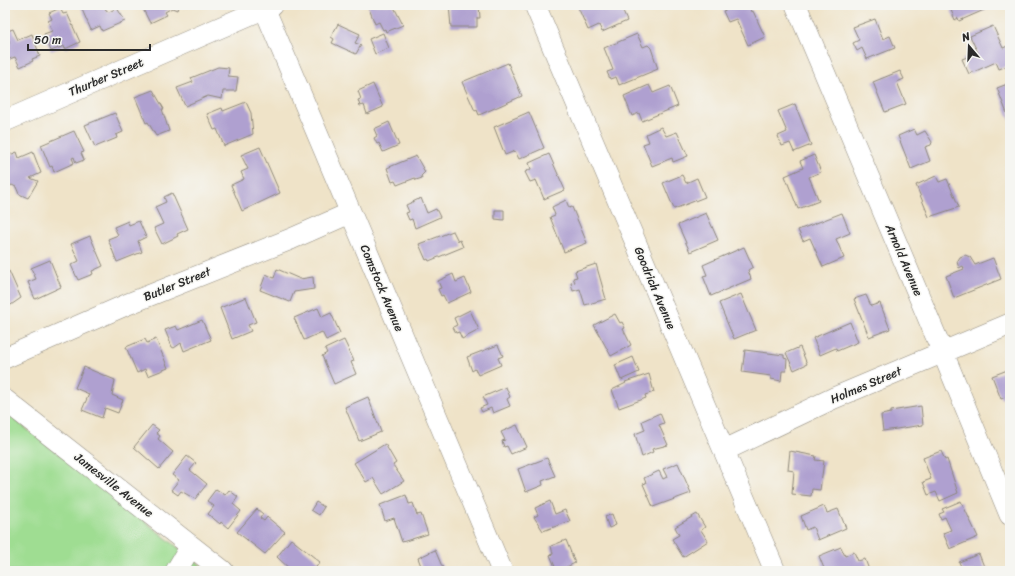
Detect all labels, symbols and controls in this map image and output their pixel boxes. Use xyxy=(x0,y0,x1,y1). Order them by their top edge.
scale bar xyxy=(28,26,150,52)
north arrow xyxy=(949,26,989,66)
text: N xyxy=(958,27,973,48)
text: 50 m xyxy=(34,29,61,51)
street label: Thurber Street xyxy=(65,51,147,103)
street label: Arnold Avenue xyxy=(878,219,929,300)
street label: Comstock Avenue xyxy=(354,241,410,335)
street label: Goodrich Avenue xyxy=(628,243,682,333)
street label: Butler Street xyxy=(140,260,215,308)
street label: Holmes Street xyxy=(827,360,906,410)
street label: Jamesville Avenue xyxy=(69,446,159,523)

